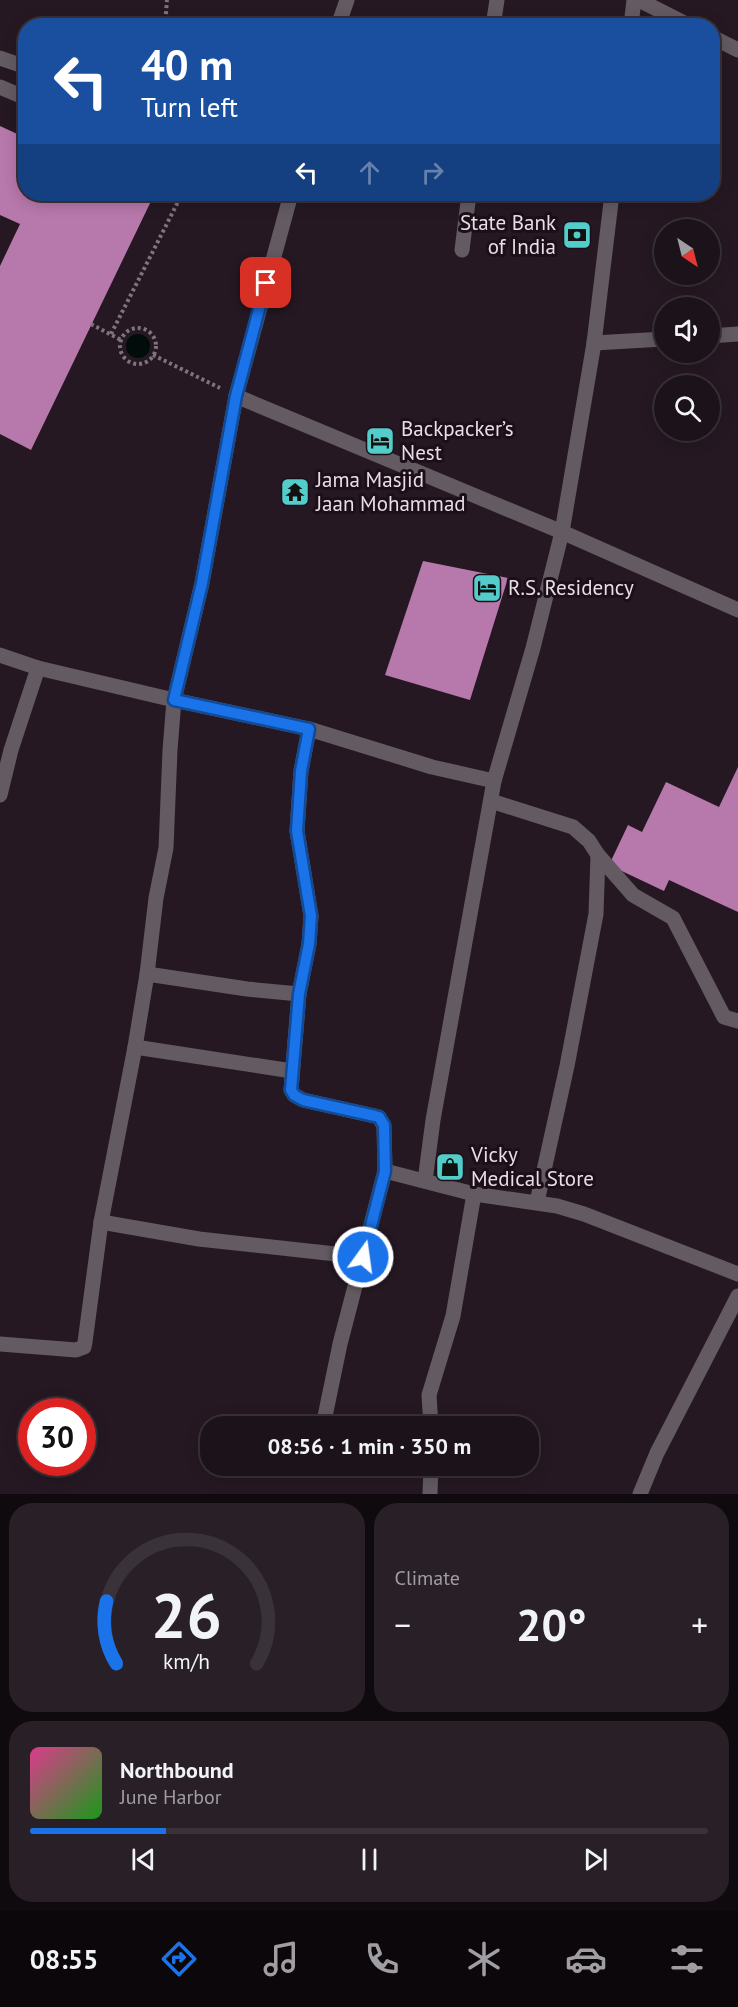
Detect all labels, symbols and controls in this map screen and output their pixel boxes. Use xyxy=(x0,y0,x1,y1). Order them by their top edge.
text: 40 m xyxy=(141,37,233,92)
icon: left xyxy=(42,42,120,120)
text: Turn left xyxy=(141,90,238,124)
icon: left xyxy=(290,156,323,189)
icon: ahead xyxy=(353,156,386,189)
icon: right xyxy=(416,156,449,189)
place label: State Bank of India xyxy=(460,209,556,260)
bank icon: State Bank of India xyxy=(561,219,593,251)
north arrow xyxy=(654,219,720,285)
map controls xyxy=(654,219,720,441)
pin xyxy=(240,257,291,308)
icon: arrive xyxy=(249,266,282,299)
button: sound xyxy=(654,297,720,363)
button: search xyxy=(654,375,720,441)
place label: Backpacker’s Nest xyxy=(401,415,514,466)
hotel icon: Backpacker’s Nest xyxy=(364,425,396,457)
place label: Jama Masjid Jaan Mohammad xyxy=(315,466,466,517)
temple icon: Jama Masjid Jaan Mohammad xyxy=(279,476,311,508)
hotel icon: R.S. Residency xyxy=(471,572,503,604)
place label: R.S. Residency xyxy=(508,574,634,601)
place label: Vicky Medical Store xyxy=(470,1141,594,1192)
shop icon: Vicky Medical Store xyxy=(434,1151,466,1183)
position arrow xyxy=(331,1225,395,1289)
speed limit sign: 30 xyxy=(18,1398,96,1476)
text: 08:56 · 1 min · 350 m xyxy=(268,1432,471,1460)
text: Climate xyxy=(395,1565,460,1591)
text: 26 xyxy=(151,1574,222,1655)
text: 20° xyxy=(516,1595,587,1653)
text: − xyxy=(395,1603,411,1646)
text: + xyxy=(691,1603,708,1646)
text: km/h xyxy=(163,1648,210,1676)
text: Northbound xyxy=(120,1756,234,1784)
text: June Harbor xyxy=(120,1784,222,1810)
icon: previous xyxy=(127,1843,160,1876)
icon: pause xyxy=(353,1843,386,1876)
icon: next xyxy=(579,1843,612,1876)
icon: directions xyxy=(158,1938,200,1980)
icon: music xyxy=(260,1938,302,1980)
icon: phone xyxy=(361,1938,403,1980)
icon: climate xyxy=(463,1938,505,1980)
icon: car xyxy=(565,1938,607,1980)
icon: filters xyxy=(666,1938,708,1980)
text: 08:55 xyxy=(30,1942,98,1976)

